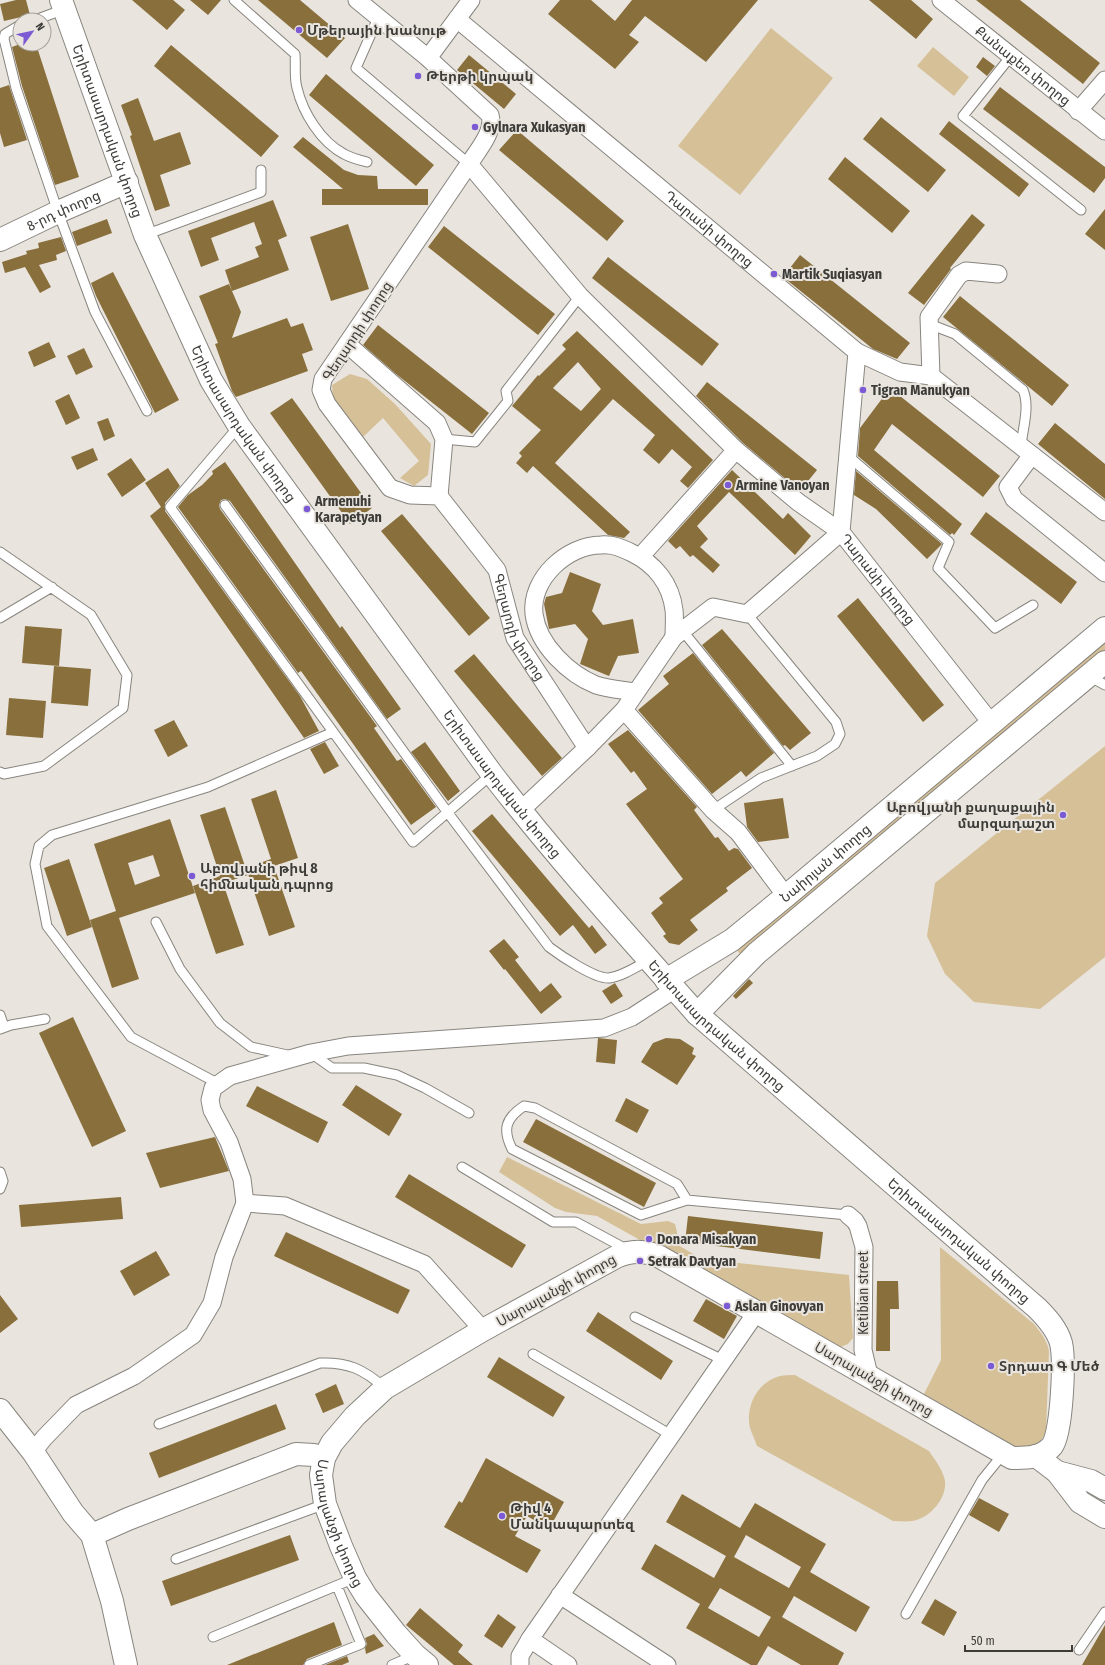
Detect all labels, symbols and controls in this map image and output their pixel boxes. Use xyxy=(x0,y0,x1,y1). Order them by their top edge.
north arrow xyxy=(12,12,52,52)
text: N xyxy=(33,21,47,33)
place label: Մթերային խանութ xyxy=(307,22,447,39)
street label: Քանաքեռ փողոց xyxy=(971,23,1074,109)
marker: Մթերային խանութ xyxy=(294,25,304,35)
street label: Երիտասարդական փողոց xyxy=(69,42,146,220)
place label: Թերթի կրպակ xyxy=(426,68,533,85)
marker: Թերթի կրպակ xyxy=(413,71,423,81)
place label: Gylnara Xukasyan xyxy=(483,119,586,136)
marker: Gylnara Xukasyan xyxy=(470,122,480,132)
street label: 8-րդ փողոց xyxy=(24,187,103,235)
street label: Դարանի փողոց xyxy=(661,187,757,271)
place label: Martik Suqiasyan xyxy=(782,266,882,283)
marker: Martik Suqiasyan xyxy=(769,269,779,279)
street label: Գեղարդի փողոց xyxy=(319,278,396,384)
street label: Երիտասարդական փողոց xyxy=(187,343,299,506)
place label: Tigran Manukyan xyxy=(871,382,970,399)
marker: Tigran Manukyan xyxy=(858,385,868,395)
place label: Armine Vanoyan xyxy=(735,477,830,494)
marker: Armine Vanoyan xyxy=(723,480,733,490)
place label: Armenuhi Karapetyan xyxy=(314,493,382,526)
marker: Armenuhi Karapetyan xyxy=(302,504,312,514)
street label: Դարանի փողոց xyxy=(837,530,919,628)
street label: Գեղարդի փողոց xyxy=(489,572,549,684)
street label: Երիտասարդական փողոց xyxy=(439,707,565,862)
place label: Աբովյանի քաղաքային մարզադաշտ xyxy=(886,799,1055,832)
marker: Աբովյանի քաղաքային մարզադաշտ xyxy=(1058,810,1068,820)
street label: Նաիրյան փողոց xyxy=(777,821,874,906)
place label: Աբովյանի թիվ 8 հիմնական դպրոց xyxy=(200,860,334,893)
marker: Աբովյանի թիվ 8 հիմնական դպրոց xyxy=(187,871,197,881)
street label: Երիտասարդական փողոց xyxy=(644,957,788,1095)
street label: Երիտասարդական փողոց xyxy=(884,1175,1033,1307)
place label: Donara Misakyan xyxy=(657,1231,756,1248)
marker: Donara Misakyan xyxy=(644,1234,654,1244)
street label: Սարալանջի փողոց xyxy=(493,1250,619,1330)
street label: Ketibian street xyxy=(855,1250,872,1335)
place label: Setrak Davtyan xyxy=(648,1253,736,1270)
marker: Setrak Davtyan xyxy=(635,1256,645,1266)
place label: Aslan Ginovyan xyxy=(734,1298,824,1315)
marker: Aslan Ginovyan xyxy=(722,1301,732,1311)
street label: Սարալանջի փողոց xyxy=(811,1338,936,1420)
place label: Տրդատ Գ Մեծ xyxy=(999,1358,1100,1375)
marker: Տրդատ Գ Մեծ xyxy=(986,1361,996,1371)
street label: Սարալանջի փողոց xyxy=(311,1458,367,1590)
place label: Թիվ 4 Մանկապարտեզ xyxy=(510,1500,635,1533)
marker: Թիվ 4 Մանկապարտեզ xyxy=(497,1511,507,1521)
scale bar xyxy=(965,1627,1072,1653)
text: 50 m xyxy=(971,1634,995,1648)

